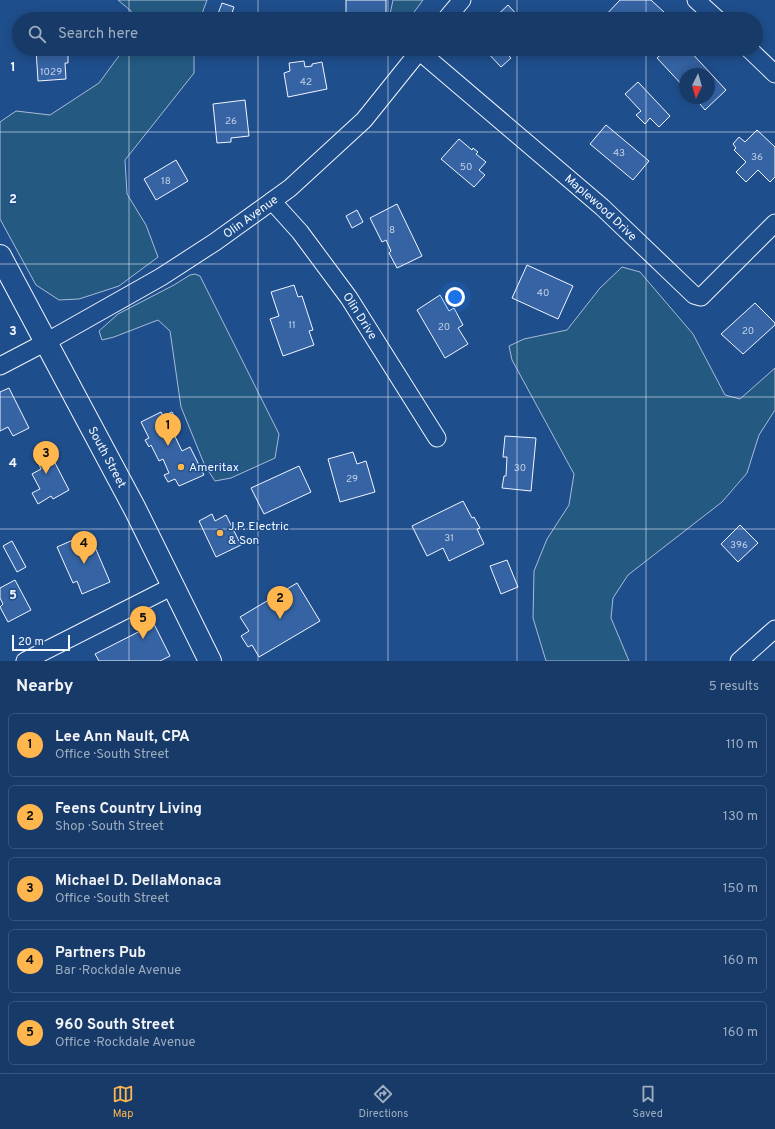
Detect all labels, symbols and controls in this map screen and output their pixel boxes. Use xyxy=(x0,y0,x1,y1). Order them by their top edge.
search box xyxy=(12,12,763,56)
icon: search xyxy=(26,23,48,45)
text: Search here xyxy=(58,25,138,44)
text: 1 xyxy=(10,60,16,76)
house number: 1029 xyxy=(40,66,62,79)
north arrow xyxy=(679,68,715,104)
house number: 42 xyxy=(300,76,312,89)
house number: 26 xyxy=(225,115,237,128)
house number: 43 xyxy=(613,147,625,160)
house number: 36 xyxy=(751,151,763,164)
house number: 50 xyxy=(460,161,472,174)
street label: Maplewood Drive xyxy=(561,171,640,245)
house number: 18 xyxy=(161,175,171,188)
text: 2 xyxy=(9,192,17,208)
street label: Olin Avenue xyxy=(220,192,282,243)
house number: 8 xyxy=(389,224,395,237)
your location xyxy=(445,287,465,307)
house number: 40 xyxy=(537,287,549,300)
street label: Olin Drive xyxy=(338,289,380,343)
house number: 11 xyxy=(288,319,296,332)
house number: 20 xyxy=(438,321,450,334)
text: 3 xyxy=(9,324,17,340)
house number: 20 xyxy=(742,325,754,338)
pin: 1 xyxy=(155,413,181,446)
street label: South Street xyxy=(84,424,129,491)
pin: 3 xyxy=(33,441,59,474)
text: 4 xyxy=(9,456,17,472)
place label: Ameritax xyxy=(189,460,239,476)
marker: Ameritax xyxy=(176,462,186,472)
house number: 30 xyxy=(514,462,526,475)
house number: 29 xyxy=(346,473,358,486)
place label: J.P. Electric & Son xyxy=(228,519,289,549)
marker: J.P. Electric & Son xyxy=(215,528,225,538)
pin: 4 xyxy=(71,531,97,564)
house number: 31 xyxy=(444,532,454,545)
house number: 396 xyxy=(730,539,748,552)
pin: 2 xyxy=(267,586,293,619)
text: 5 xyxy=(9,588,17,604)
pin: 5 xyxy=(130,606,156,639)
scale bar xyxy=(12,633,70,652)
text: 20 m xyxy=(18,635,44,649)
text: Nearby xyxy=(16,676,73,698)
text: 5 results xyxy=(709,679,759,695)
text: Lee Ann Nault, CPA xyxy=(55,728,190,747)
text: 1 xyxy=(27,737,33,753)
text: 110 m xyxy=(726,737,758,753)
text: Office · South Street xyxy=(55,747,169,763)
text: Feens Country Living xyxy=(55,800,202,819)
text: 2 xyxy=(26,809,34,825)
text: 130 m xyxy=(723,809,758,825)
text: Shop · South Street xyxy=(55,819,164,835)
text: Michael D. DellaMonaca xyxy=(55,872,221,891)
text: 3 xyxy=(26,881,34,897)
text: 150 m xyxy=(723,881,758,897)
text: Office · South Street xyxy=(55,891,169,907)
text: Partners Pub xyxy=(55,944,146,963)
text: 4 xyxy=(26,953,34,969)
text: 160 m xyxy=(723,953,758,969)
text: Bar · Rockdale Avenue xyxy=(55,963,181,979)
text: 960 South Street xyxy=(55,1016,175,1035)
text: 5 xyxy=(26,1025,34,1041)
text: 160 m xyxy=(723,1025,758,1041)
text: Office · Rockdale Avenue xyxy=(55,1035,196,1051)
tab: Map xyxy=(112,1083,134,1121)
tab: Directions xyxy=(358,1083,408,1121)
tab: Saved xyxy=(633,1083,663,1121)

